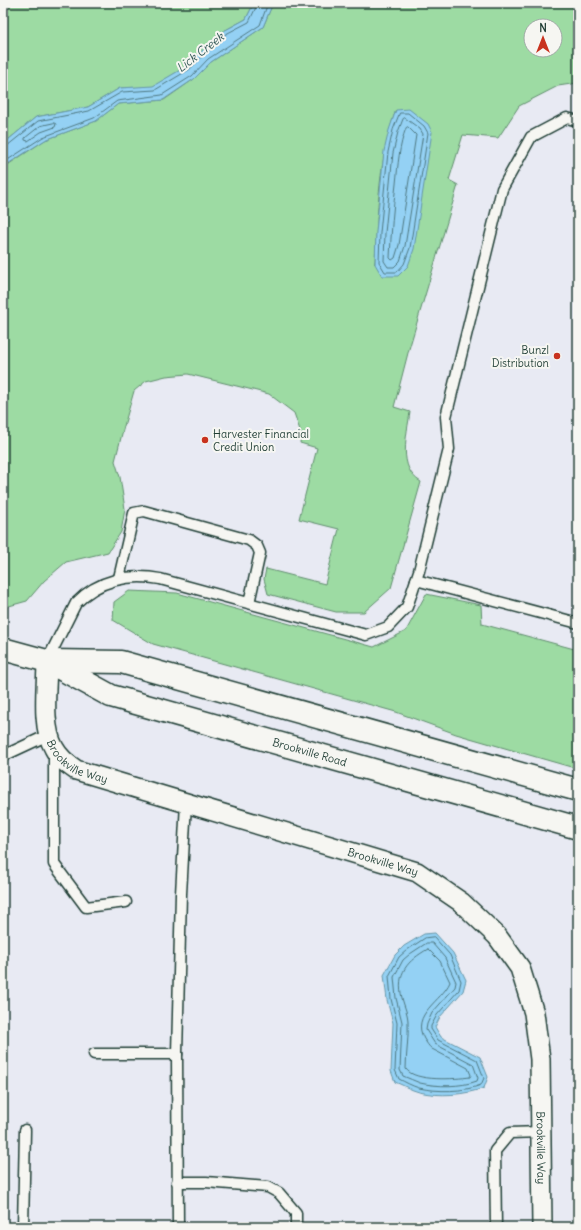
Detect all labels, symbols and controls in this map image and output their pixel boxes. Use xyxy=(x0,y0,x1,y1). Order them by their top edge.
north arrow xyxy=(523,18,563,58)
text: N xyxy=(539,21,547,35)
water label: Lick Creek xyxy=(173,28,227,75)
place label: Bunzl Distribution xyxy=(492,343,549,370)
marker: Bunzl Distribution xyxy=(552,351,562,361)
place label: Harvester Financial Credit Union xyxy=(213,427,309,454)
marker: Harvester Financial Credit Union xyxy=(200,435,210,445)
street label: Brookville Road xyxy=(271,735,349,769)
street label: Brookville Way xyxy=(44,737,109,786)
street label: Brookville Way xyxy=(346,845,420,879)
street label: Brookville Way xyxy=(534,1111,548,1184)

